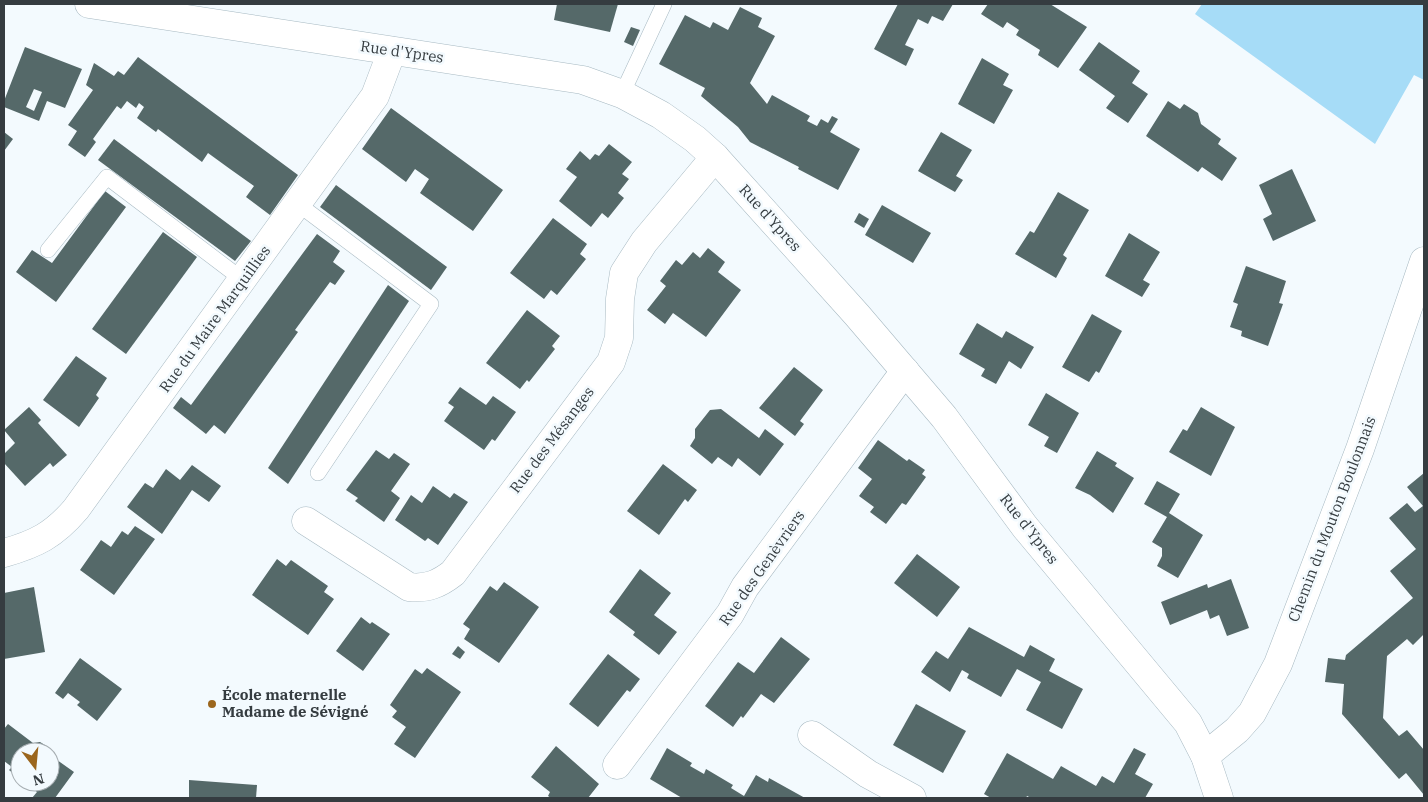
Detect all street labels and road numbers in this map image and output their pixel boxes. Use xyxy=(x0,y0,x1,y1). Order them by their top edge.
street label: Rue d'Ypres xyxy=(359,36,445,67)
street label: Rue d'Ypres xyxy=(735,180,806,255)
street label: Rue du Maire Marquillies xyxy=(155,242,274,396)
street label: Rue des Mésanges xyxy=(505,383,598,497)
street label: Chemin du Mouton Boulonnais xyxy=(1283,413,1380,624)
street label: Rue d'Ypres xyxy=(996,490,1063,568)
street label: Rue des Genèvriers xyxy=(715,506,809,629)

